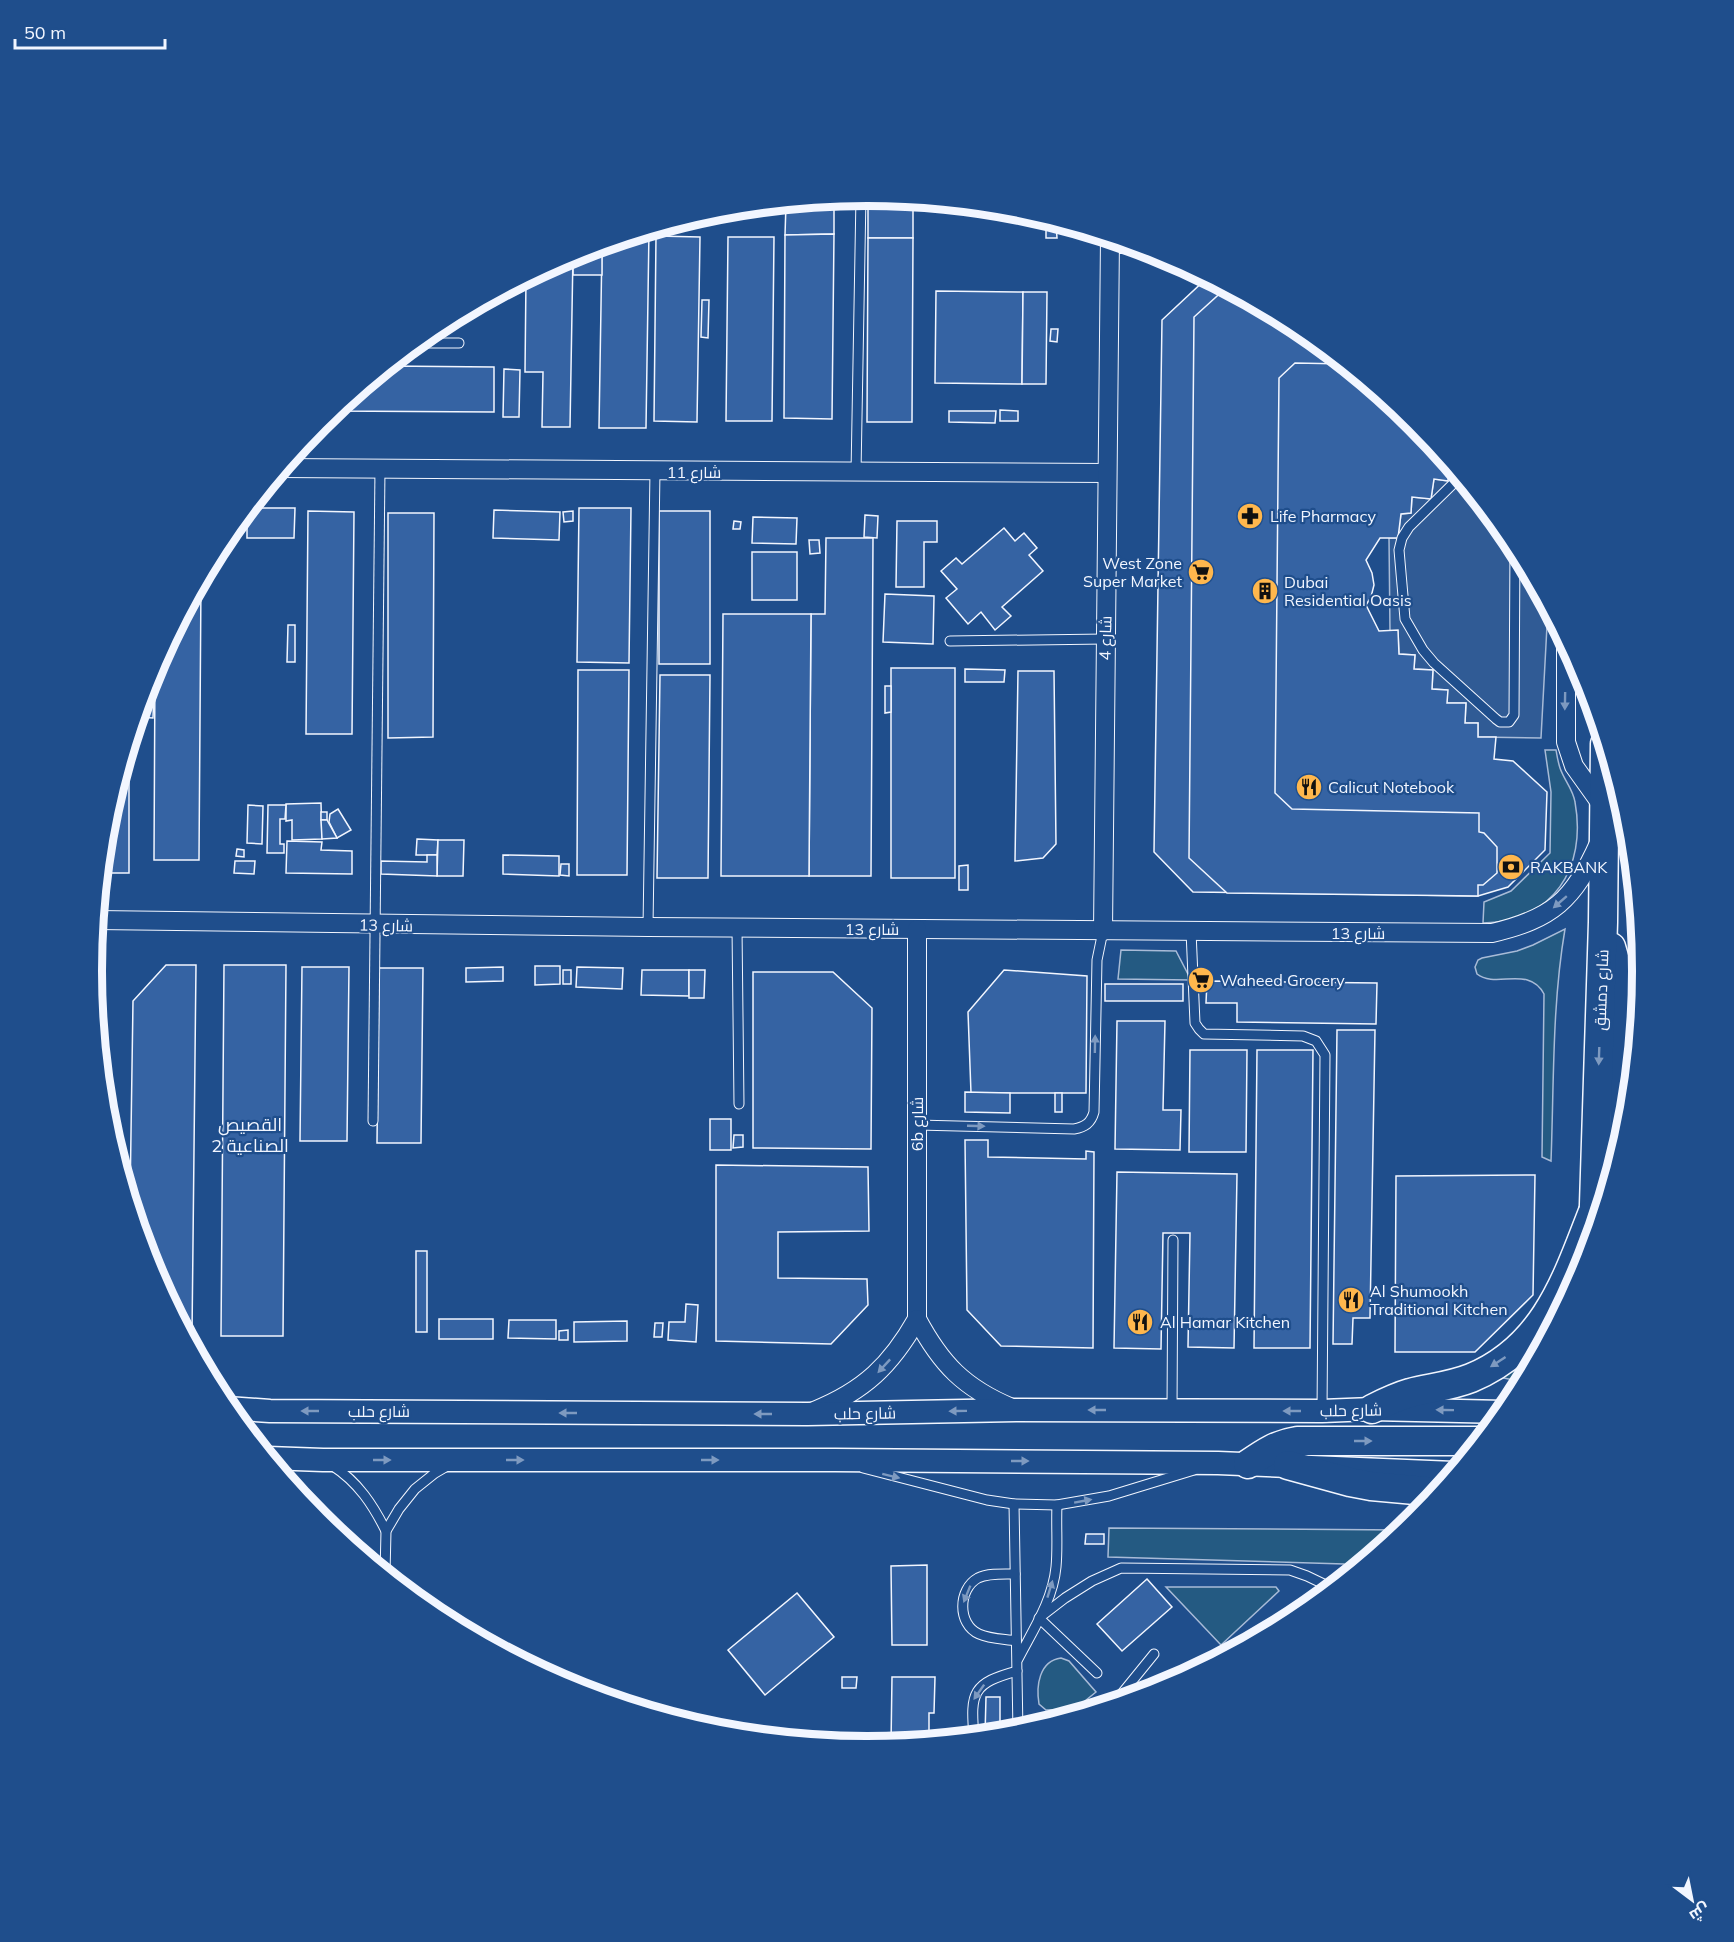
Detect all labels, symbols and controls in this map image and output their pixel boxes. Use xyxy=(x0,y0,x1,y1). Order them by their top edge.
scale bar xyxy=(15,12,165,50)
text: 50 m xyxy=(24,21,66,44)
street label: شارع 11 xyxy=(667,462,721,484)
pharmacy icon: Life Pharmacy xyxy=(1235,501,1265,531)
place label: Life Pharmacy xyxy=(1270,506,1376,526)
place label: West Zone Super Market xyxy=(1083,553,1182,591)
supermarket icon: West Zone Super Market xyxy=(1186,557,1216,587)
place label: Dubai Residential Oasis xyxy=(1284,572,1412,610)
building icon: Dubai Residential Oasis xyxy=(1250,576,1280,606)
street label: شارع 4 xyxy=(1095,615,1117,661)
one-way arrow xyxy=(1561,691,1570,710)
restaurant icon: Calicut Notebook xyxy=(1294,772,1324,802)
place label: Calicut Notebook xyxy=(1328,777,1455,797)
bank icon: RAKBANK xyxy=(1496,852,1526,882)
place label: RAKBANK xyxy=(1530,857,1608,877)
one-way arrow xyxy=(1553,895,1568,908)
street label: شارع 13 xyxy=(359,915,413,937)
street label: شارع 13 xyxy=(845,919,899,941)
street label: شارع 13 xyxy=(1331,923,1385,945)
street label: شارع دمشق xyxy=(1590,949,1614,1031)
supermarket icon: Waheed Grocery xyxy=(1186,965,1216,995)
place label: Waheed Grocery xyxy=(1220,970,1345,990)
one-way arrow xyxy=(1090,1035,1100,1054)
one-way arrow xyxy=(1594,1046,1603,1065)
street label: 6b شارع xyxy=(907,1097,929,1151)
district label: القصيص الصناعية 2 xyxy=(211,1113,289,1157)
one-way arrow xyxy=(966,1122,985,1131)
place label: Al Shumookh Traditional Kitchen xyxy=(1370,1281,1508,1319)
restaurant icon: Al Shumookh Traditional Kitchen xyxy=(1336,1285,1366,1315)
restaurant icon: Al Hamar Kitchen xyxy=(1125,1307,1155,1337)
place label: Al Hamar Kitchen xyxy=(1160,1312,1290,1332)
one-way arrow xyxy=(1490,1357,1506,1368)
one-way arrow xyxy=(877,1359,891,1373)
street label: شارع حلب xyxy=(1320,1399,1382,1423)
street label: شارع حلب xyxy=(348,1401,410,1423)
street label: شارع حلب xyxy=(834,1402,896,1426)
one-way arrow xyxy=(1088,1405,1107,1415)
one-way arrow xyxy=(300,1406,319,1416)
one-way arrow xyxy=(948,1406,967,1416)
one-way arrow xyxy=(1283,1406,1302,1416)
one-way arrow xyxy=(1436,1406,1455,1415)
one-way arrow xyxy=(558,1408,577,1417)
one-way arrow xyxy=(753,1409,772,1419)
one-way arrow xyxy=(1354,1436,1373,1446)
one-way arrow xyxy=(372,1455,391,1465)
one-way arrow xyxy=(506,1455,525,1465)
one-way arrow xyxy=(701,1455,720,1465)
one-way arrow xyxy=(1010,1456,1029,1466)
one-way arrow xyxy=(882,1471,900,1481)
one-way arrow xyxy=(1073,1496,1092,1505)
one-way arrow xyxy=(1046,1580,1055,1598)
one-way arrow xyxy=(961,1585,971,1603)
one-way arrow xyxy=(973,1684,985,1700)
north arrow xyxy=(1662,1870,1722,1930)
text: ش xyxy=(1686,1899,1714,1927)

